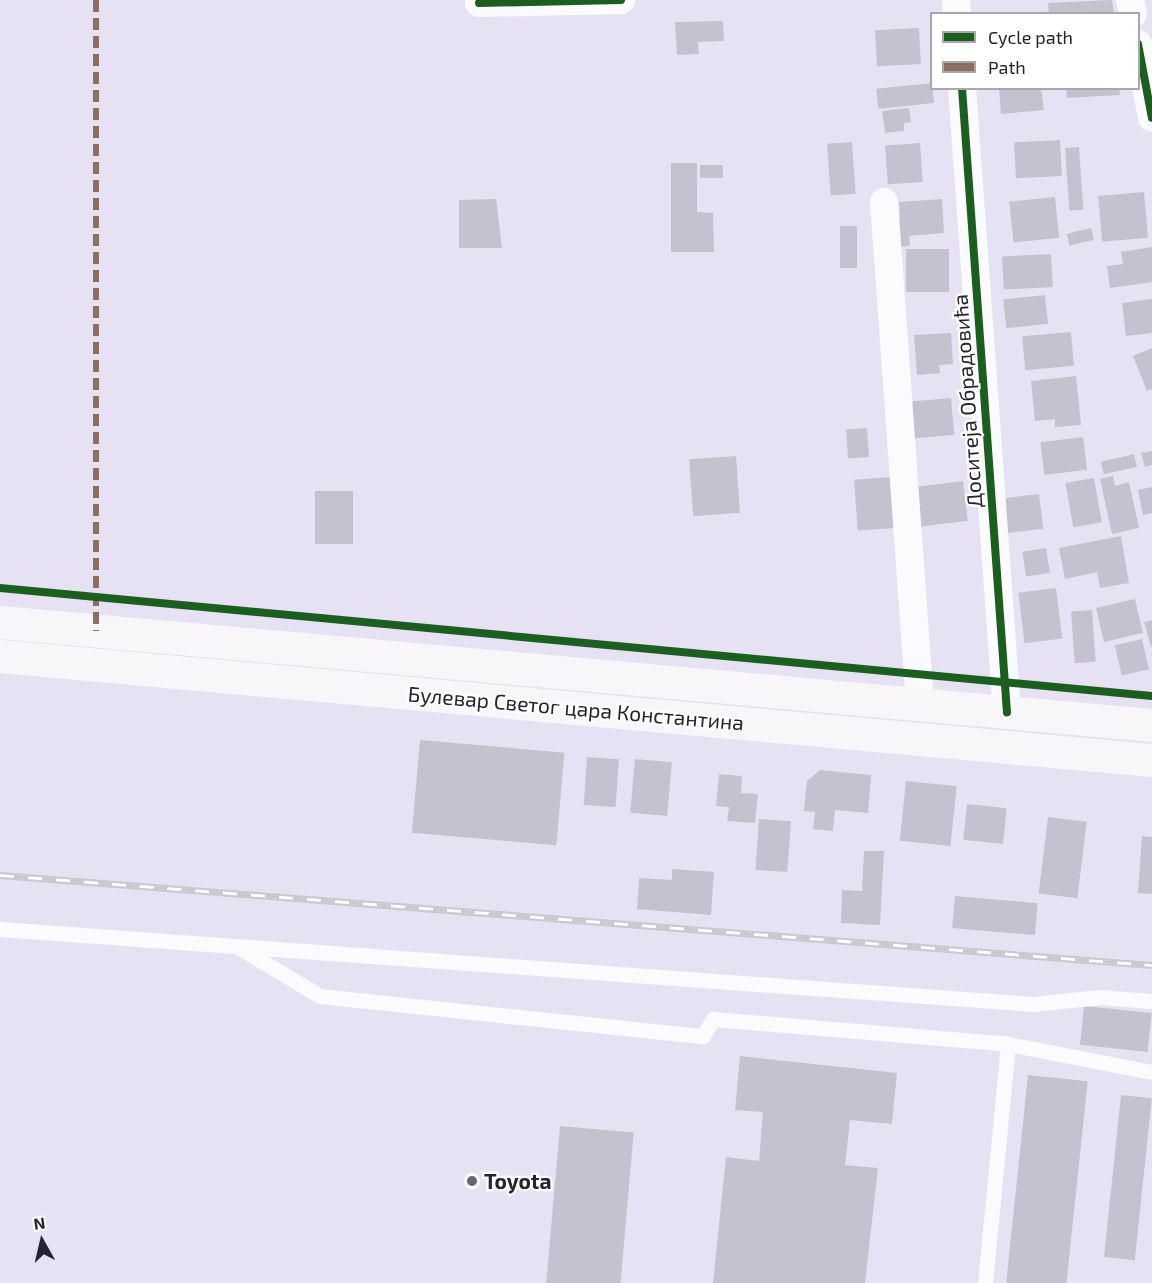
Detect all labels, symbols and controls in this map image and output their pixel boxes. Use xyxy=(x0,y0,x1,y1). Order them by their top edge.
legend xyxy=(930,12,1140,90)
text: Cycle path xyxy=(988,26,1073,48)
text: Path xyxy=(988,56,1026,78)
street label: Доситеја Обрадовића xyxy=(947,293,987,509)
street label: Булевар Светог цара Константина xyxy=(407,681,745,735)
place label: Toyota xyxy=(484,1168,551,1194)
marker: Toyota xyxy=(465,1174,479,1188)
north arrow xyxy=(12,1211,72,1271)
text: N xyxy=(32,1212,46,1233)

